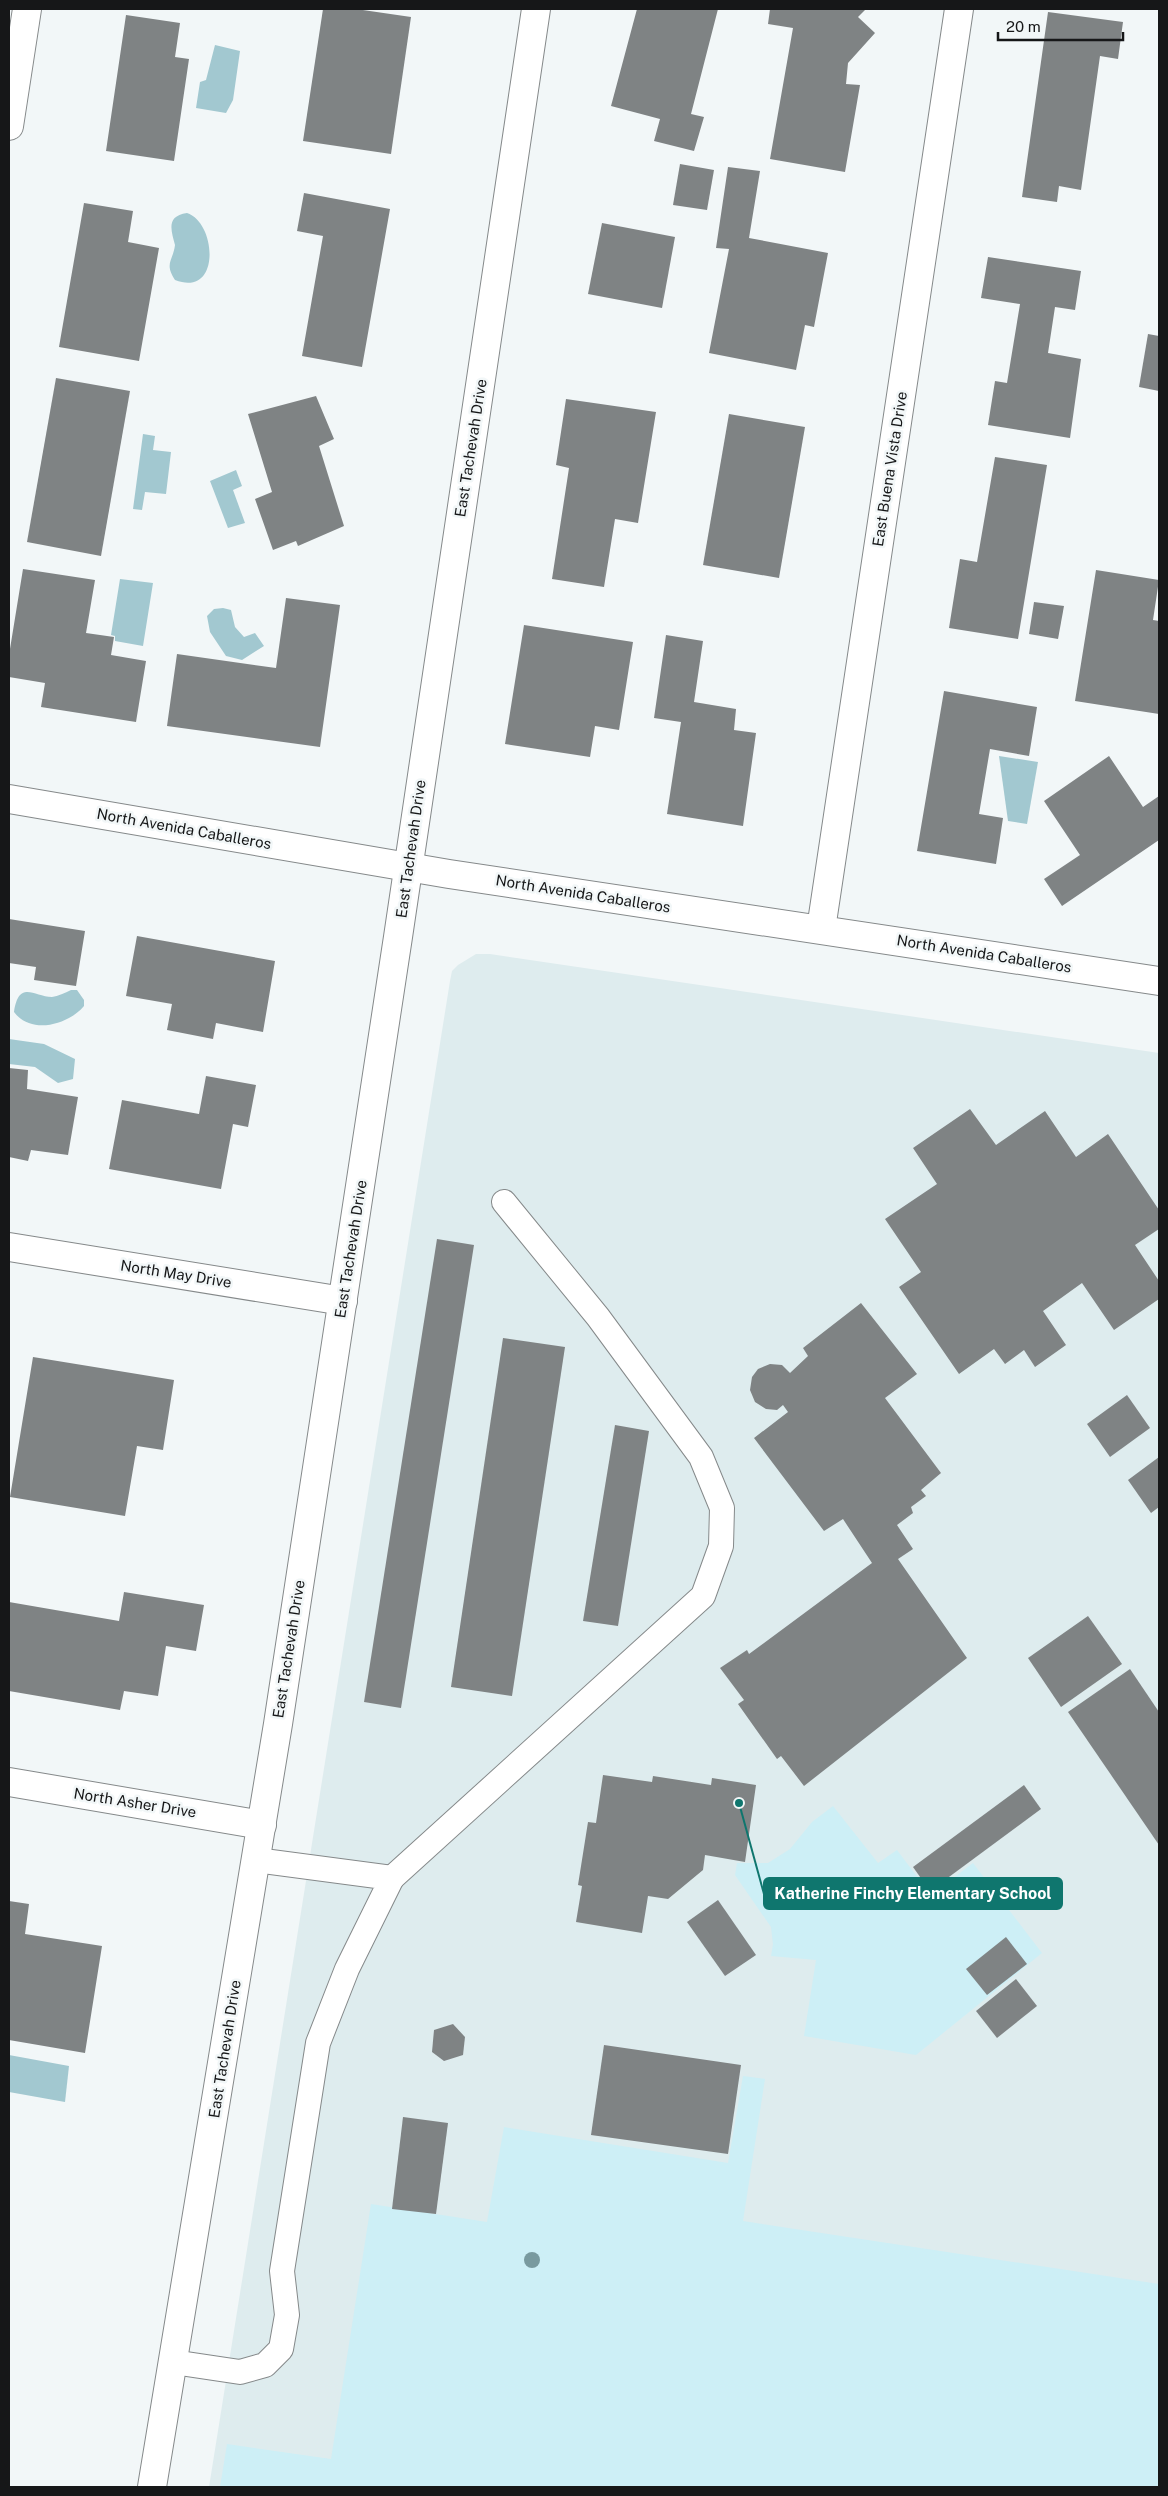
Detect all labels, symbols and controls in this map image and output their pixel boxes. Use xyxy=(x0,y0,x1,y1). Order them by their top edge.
scale bar xyxy=(998,10,1123,42)
text: 20 m xyxy=(1006,18,1041,35)
street label: East Tachevah Drive xyxy=(451,378,490,518)
street label: East Buena Vista Drive xyxy=(869,390,910,548)
street label: East Tachevah Drive xyxy=(392,779,429,919)
street label: North Avenida Caballeros xyxy=(96,805,273,852)
street label: North Avenida Caballeros xyxy=(494,871,672,916)
street label: North Avenida Caballeros xyxy=(895,931,1073,976)
street label: East Tachevah Drive xyxy=(331,1179,370,1319)
street label: North May Drive xyxy=(119,1256,233,1291)
street label: East Tachevah Drive xyxy=(269,1579,308,1719)
street label: North Asher Drive xyxy=(72,1784,198,1821)
callout: Katherine Finchy Elementary School xyxy=(764,1878,1062,1909)
text: Katherine Finchy Elementary School xyxy=(774,1884,1052,1903)
street label: East Tachevah Drive xyxy=(205,1979,244,2119)

